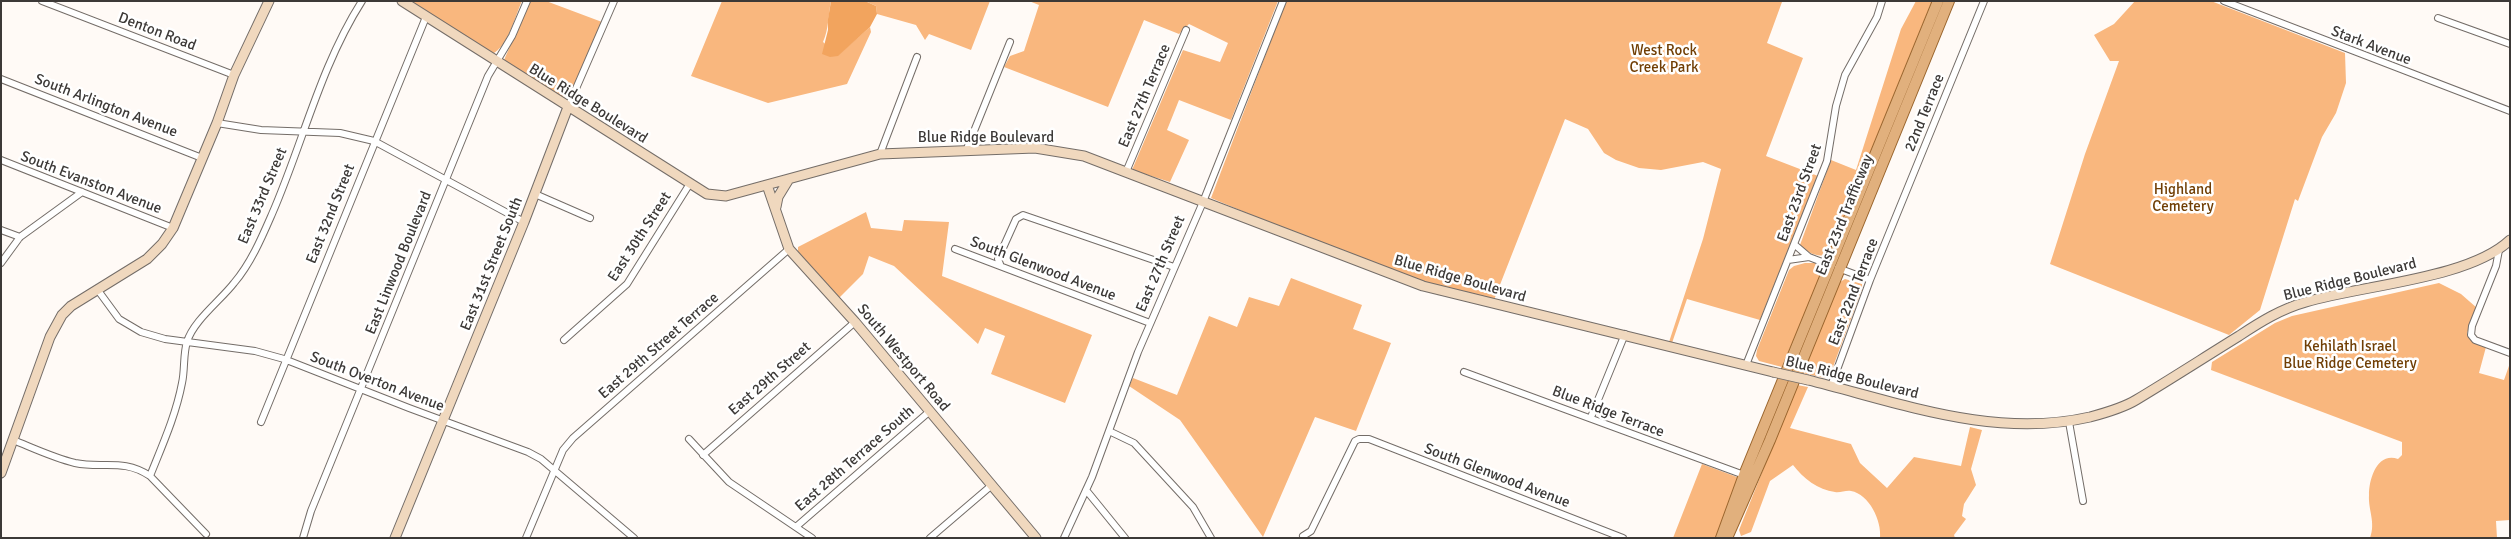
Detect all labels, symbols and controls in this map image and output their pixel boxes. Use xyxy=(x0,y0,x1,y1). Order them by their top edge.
street label: Denton Road xyxy=(116,9,198,55)
street label: Stark Avenue xyxy=(2328,22,2414,70)
street label: East 27th Terrace xyxy=(1115,42,1175,150)
park label: West Rock Creek Park xyxy=(1630,42,1698,77)
street label: Blue Ridge Boulevard xyxy=(525,60,651,148)
street label: South Arlington Avenue xyxy=(32,70,180,142)
street label: 22nd Terrace xyxy=(1901,72,1949,154)
street label: Blue Ridge Boulevard xyxy=(918,129,1054,147)
street label: East 23rd Street xyxy=(1774,142,1826,244)
street label: East 33rd Street xyxy=(235,145,291,247)
street label: South Evanston Avenue xyxy=(18,148,164,218)
street label: East 23rd Trafficway xyxy=(1812,152,1878,278)
street label: East 32nd Street xyxy=(303,162,359,266)
park label: Highland Cemetery xyxy=(2152,181,2214,216)
street label: East Linwood Boulevard xyxy=(362,189,436,337)
street label: East 30th Street xyxy=(604,189,676,285)
street label: East 31st Street South xyxy=(457,195,527,333)
street label: East 27th Street xyxy=(1133,213,1189,315)
street label: South Glenwood Avenue xyxy=(968,233,1118,305)
street label: East 22nd Terrace xyxy=(1825,236,1883,348)
street label: Blue Ridge Boulevard xyxy=(1392,252,1528,306)
street label: Blue Ridge Boulevard xyxy=(2282,255,2418,305)
street label: East 29th Street Terrace xyxy=(595,289,723,403)
street label: South Westport Road xyxy=(853,301,953,415)
street label: East 29th Street xyxy=(725,338,815,420)
park label: Kehilath Israel Blue Ridge Cemetery xyxy=(2283,338,2417,373)
street label: South Overton Avenue xyxy=(307,348,447,416)
street label: Blue Ridge Boulevard xyxy=(1784,353,1920,403)
street label: Blue Ridge Terrace xyxy=(1549,382,1667,442)
street label: East 28th Terrace South xyxy=(792,402,918,516)
street label: South Glenwood Avenue xyxy=(1422,440,1572,512)

